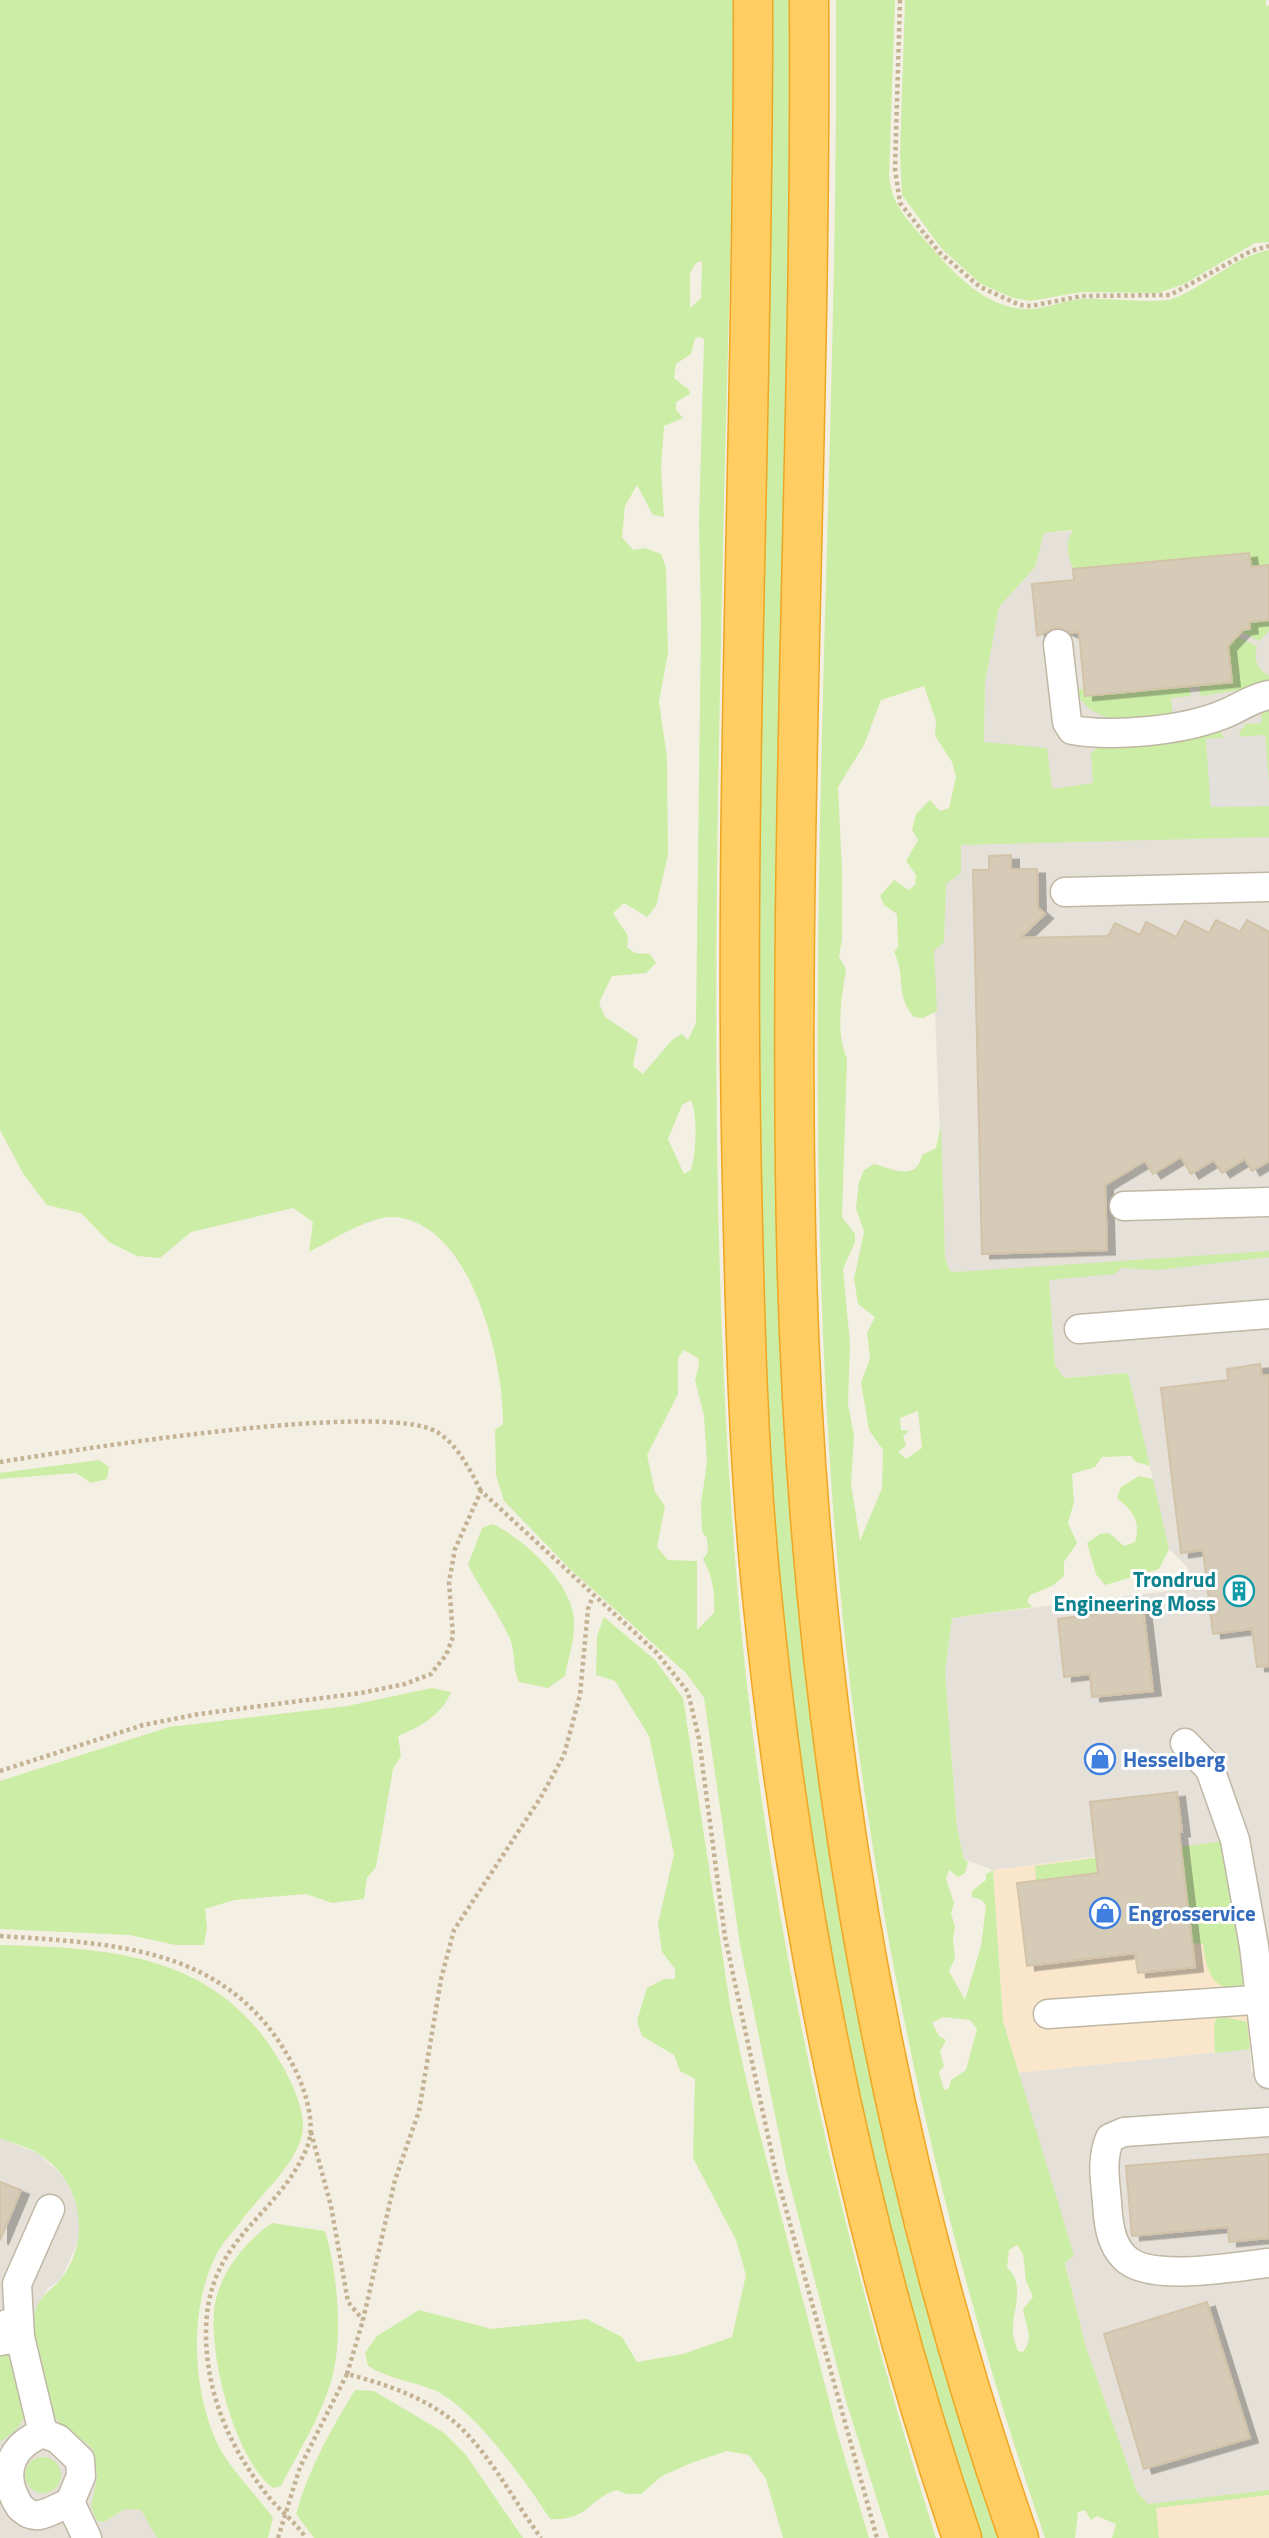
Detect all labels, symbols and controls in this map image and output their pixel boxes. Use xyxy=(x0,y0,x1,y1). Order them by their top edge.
place label: Trondrud Engineering Moss xyxy=(1054,1563,1216,1619)
building icon: Trondrud Engineering Moss xyxy=(1222,1574,1256,1608)
shop icon: Hesselberg xyxy=(1083,1742,1117,1776)
place label: Hesselberg xyxy=(1123,1743,1225,1775)
shop icon: Engrosservice xyxy=(1088,1896,1122,1930)
place label: Engrosservice xyxy=(1128,1897,1256,1929)

